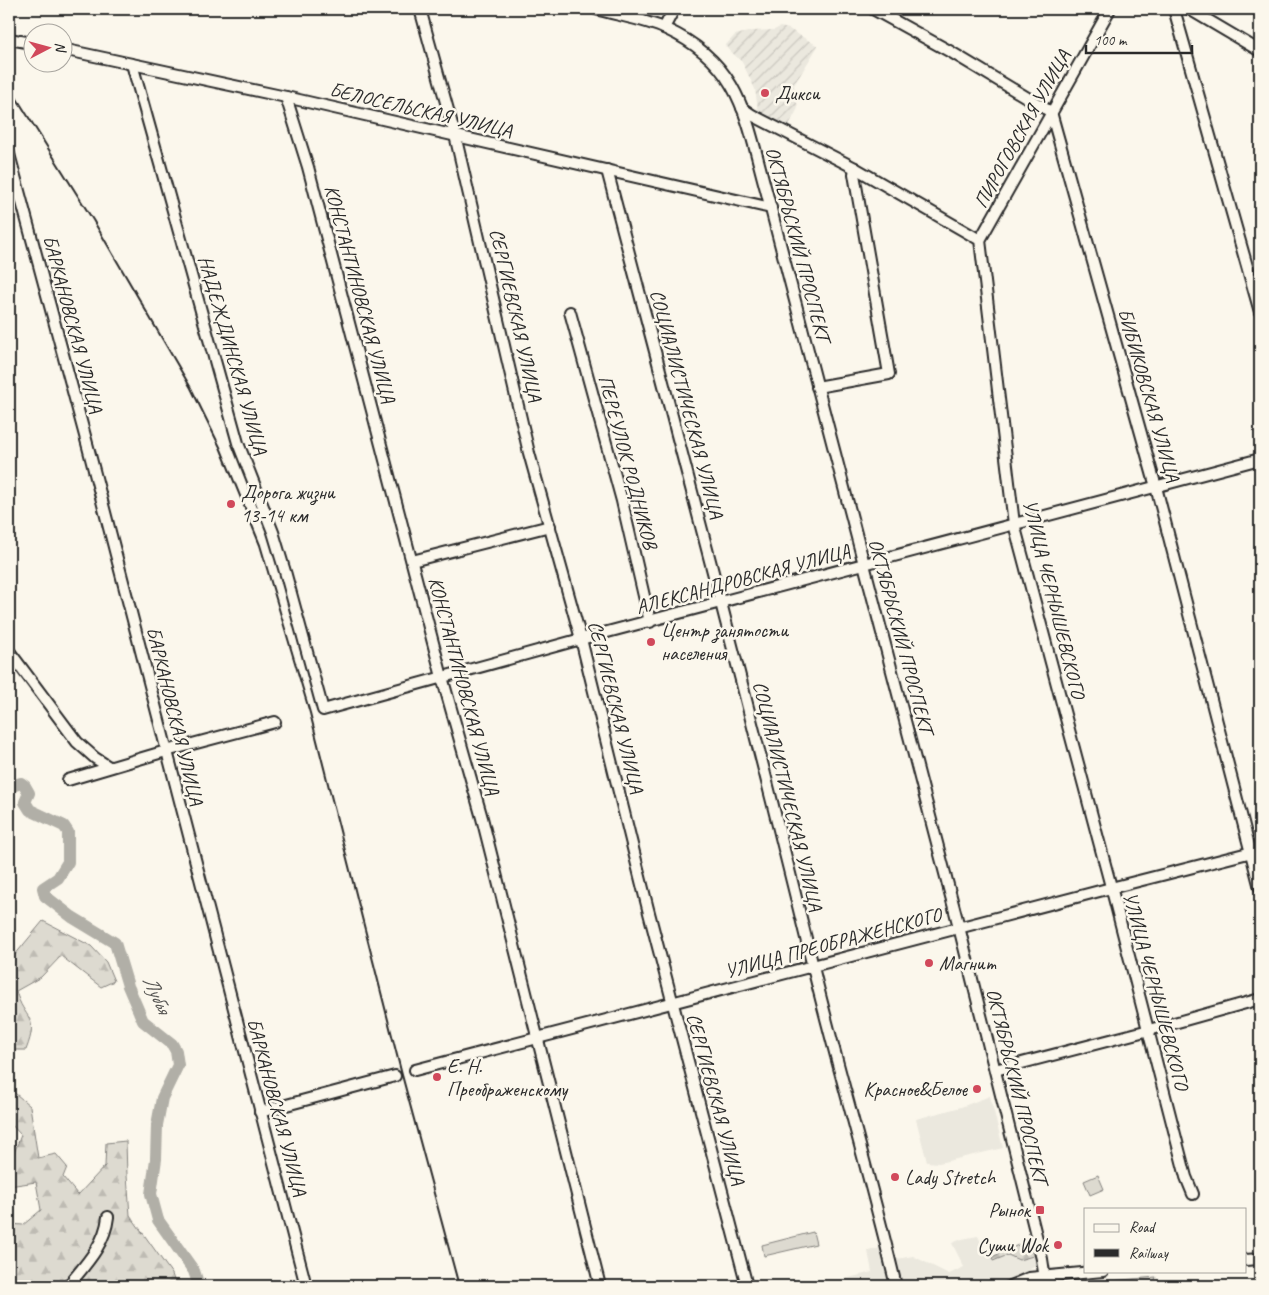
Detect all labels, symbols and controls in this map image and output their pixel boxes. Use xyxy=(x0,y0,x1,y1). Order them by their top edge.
north arrow xyxy=(22,22,72,72)
scale bar xyxy=(1086,22,1193,54)
text: 100 m xyxy=(1094,31,1128,50)
text: N xyxy=(52,41,70,54)
street label: ПИРОГОВСКАЯ УЛИЦА xyxy=(968,45,1076,212)
street label: БЕЛОСЕЛЬСКАЯ УЛИЦА xyxy=(327,77,516,143)
place label: Дикси xyxy=(775,81,821,106)
marker: Дикси xyxy=(759,87,771,99)
street label: ОКТЯБРЬСКИЙ ПРОСПЕКТ xyxy=(760,144,837,349)
street label: КОНСТАНТИНОВСКАЯ УЛИЦА xyxy=(319,182,401,407)
street label: СЕРГИЕВСКАЯ УЛИЦА xyxy=(484,226,548,405)
street label: БАРКАНОВСКАЯ УЛИЦА xyxy=(37,232,109,416)
street label: НАДЕЖДИНСКАЯ УЛИЦА xyxy=(193,253,274,458)
street label: СОЦИАЛИСТИЧЕСКАЯ УЛИЦА xyxy=(644,287,730,522)
street label: БИБИКОВСКАЯ УЛИЦА xyxy=(1112,305,1186,485)
street label: ПЕРЕУЛОК РОДНИКОВ xyxy=(593,373,664,553)
place label: Дорога жизни 13-14 км xyxy=(241,480,336,528)
street label: УЛИЦА ЧЕРНЫШЕВСКОГО xyxy=(1017,497,1091,703)
marker: Дорога жизни 13-14 км xyxy=(225,498,237,510)
street label: ОКТЯБРЬСКИЙ ПРОСПЕКТ xyxy=(863,536,940,741)
street label: АЛЕКСАНДРОВСКАЯ УЛИЦА xyxy=(633,538,854,620)
street label: КОНСТАНТИНОВСКАЯ УЛИЦА xyxy=(423,574,505,799)
street label: СЕРГИЕВСКАЯ УЛИЦА xyxy=(583,618,650,797)
place label: Центр занятости населения xyxy=(661,618,789,666)
street label: БАРКАНОВСКАЯ УЛИЦА xyxy=(141,624,209,809)
marker: Центр занятости населения xyxy=(645,636,657,648)
street label: СОЦИАЛИСТИЧЕСКАЯ УЛИЦА xyxy=(747,679,829,914)
street label: УЛИЦА ЧЕРНЫШЕВСКОГО xyxy=(1118,889,1195,1095)
street label: УЛИЦА ПРЕОБРАЖЕНСКОГО xyxy=(722,902,946,984)
place label: Магнит xyxy=(939,951,997,976)
marker: Магнит xyxy=(923,957,935,969)
water label: Лубья xyxy=(137,971,178,1020)
street label: ОКТЯБРЬСКИЙ ПРОСПЕКТ xyxy=(981,986,1055,1191)
street label: СЕРГИЕВСКАЯ УЛИЦА xyxy=(681,1010,751,1188)
street label: БАРКАНОВСКАЯ УЛИЦА xyxy=(241,1015,313,1199)
place label: Е. Н. Преображенскому xyxy=(447,1054,569,1102)
marker: Е. Н. Преображенскому xyxy=(431,1071,443,1083)
place label: Красное&Белое xyxy=(863,1077,968,1102)
marker: Красное&Белое xyxy=(971,1083,983,1095)
place label: Lady Stretch xyxy=(905,1165,997,1190)
marker: Lady Stretch xyxy=(889,1171,901,1183)
place label: Рынок xyxy=(989,1198,1032,1223)
marker: Рынок xyxy=(1034,1204,1046,1216)
legend xyxy=(1084,1208,1246,1272)
text: Road xyxy=(1129,1218,1156,1237)
place label: Суши Wok xyxy=(977,1233,1050,1258)
marker: Суши Wok xyxy=(1052,1239,1064,1251)
text: Railway xyxy=(1129,1244,1170,1263)

